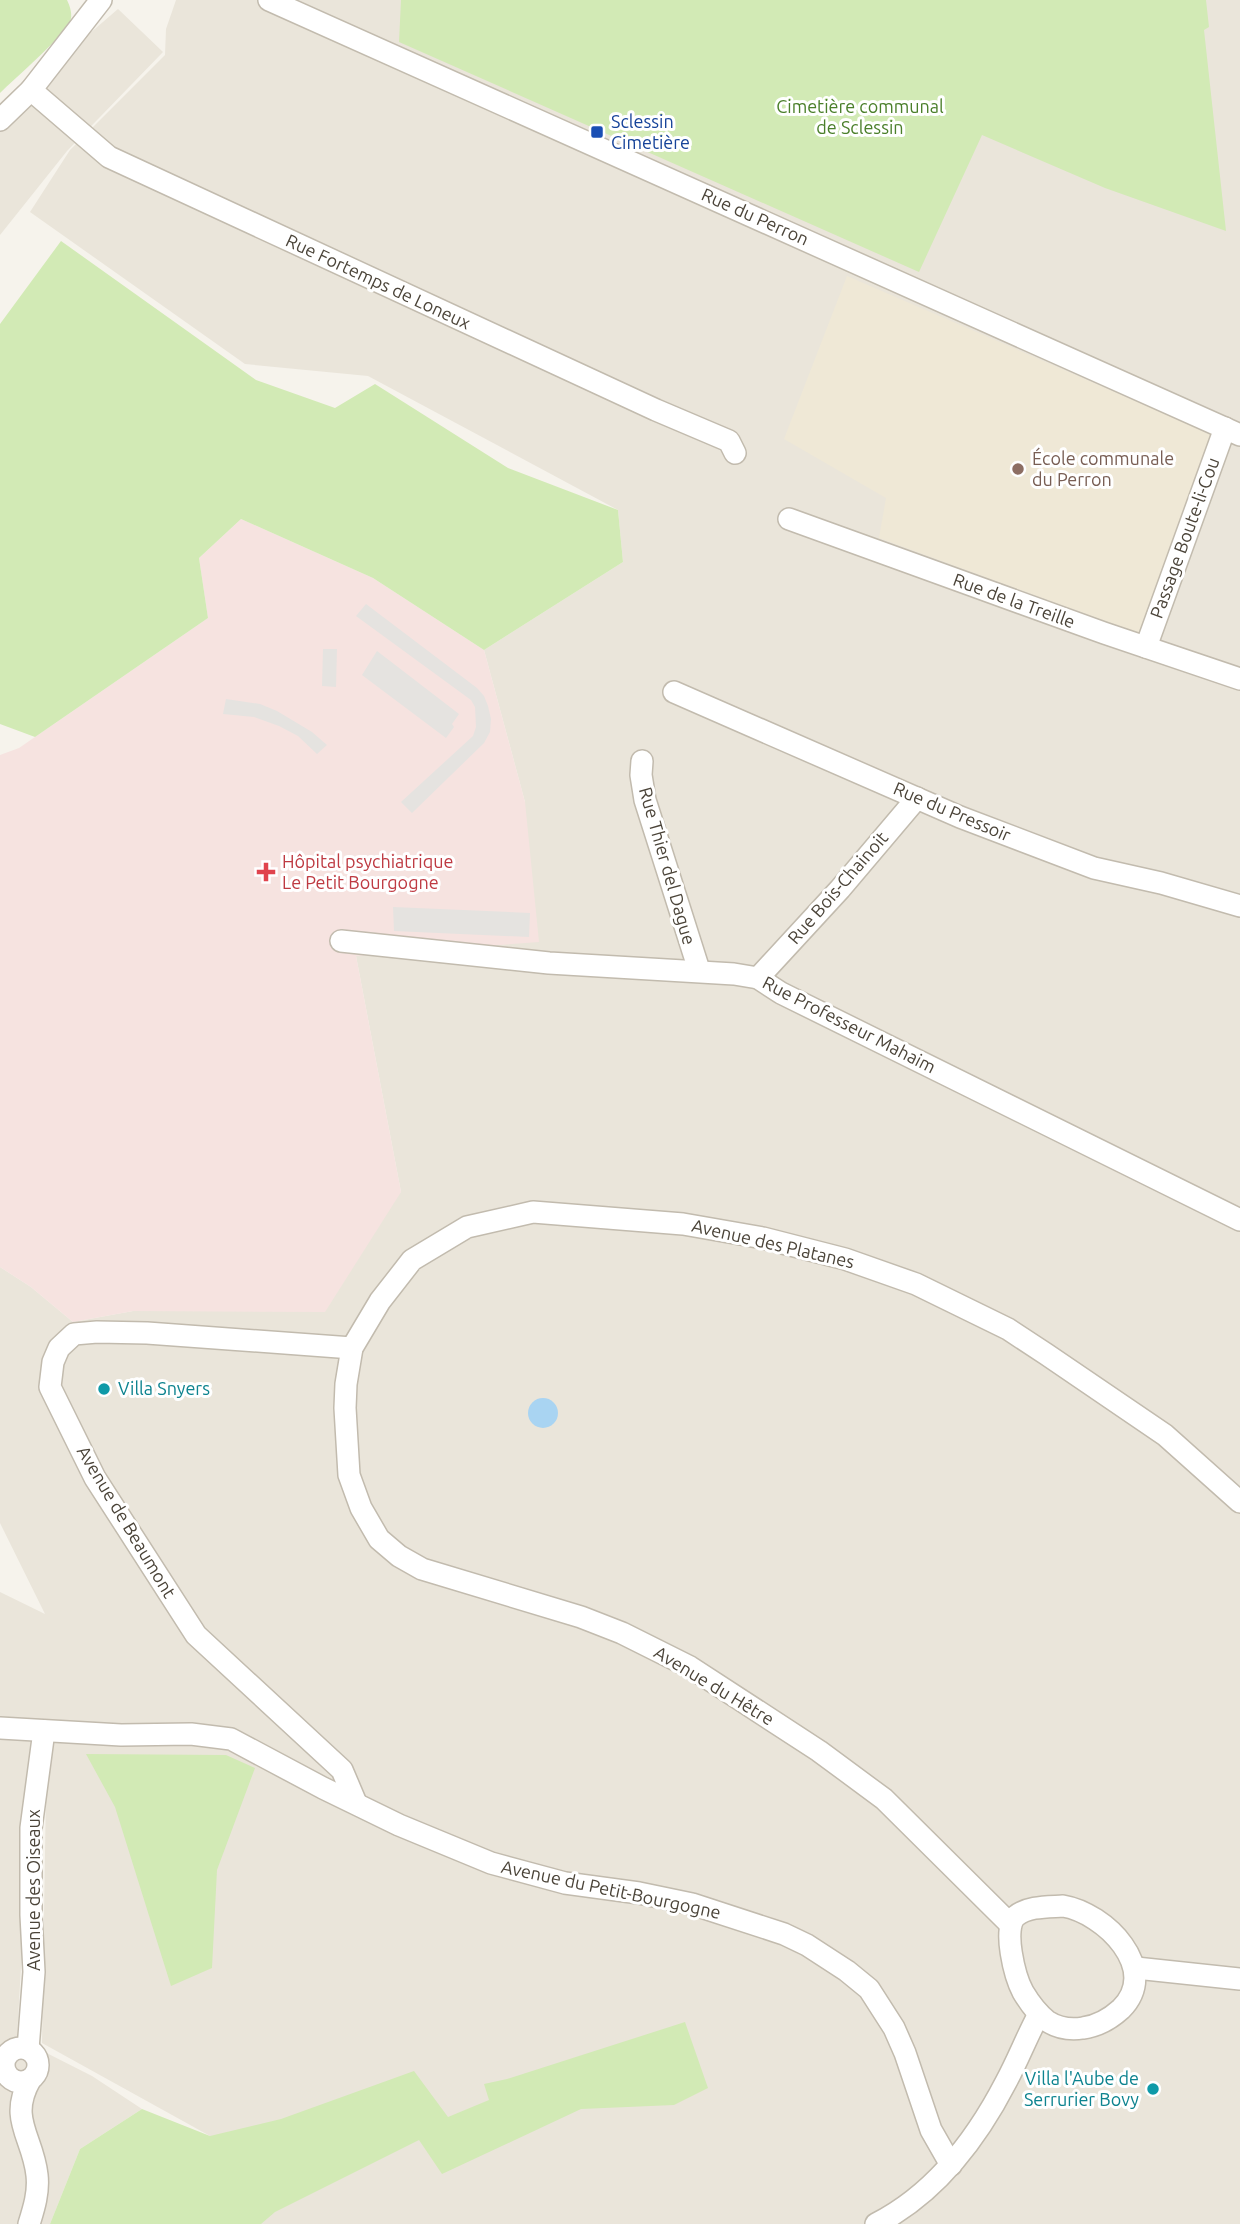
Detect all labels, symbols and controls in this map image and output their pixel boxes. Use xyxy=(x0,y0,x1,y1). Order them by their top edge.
park label: Cimetière communal de Sclessin xyxy=(776,96,944,137)
place label: Sclessin Cimetière xyxy=(611,111,690,152)
marker: Sclessin Cimetière xyxy=(589,124,605,140)
street label: Rue du Perron xyxy=(699,184,812,249)
street label: Rue Fortemps de Loneux xyxy=(283,230,474,333)
place label: École communale du Perron xyxy=(1032,447,1174,489)
street label: Passage Boute-li-Cou xyxy=(1146,455,1222,621)
marker: École communale du Perron xyxy=(1010,461,1026,477)
street label: Rue de la Treille xyxy=(951,569,1078,631)
street label: Rue du Pressoir xyxy=(891,777,1014,845)
street label: Rue Thier del Dague xyxy=(636,785,700,947)
street label: Rue Bois-Chainoit xyxy=(783,827,891,948)
place label: Hôpital psychiatrique Le Petit Bourgogne xyxy=(282,851,453,892)
marker: Hôpital psychiatrique Le Petit Bourgogne xyxy=(256,862,276,882)
street label: Rue Professeur Mahaim xyxy=(760,972,939,1076)
street label: Avenue des Platanes xyxy=(690,1215,857,1272)
place label: Villa Snyers xyxy=(118,1378,210,1398)
marker: Villa Snyers xyxy=(96,1381,112,1397)
street label: Avenue de Beaumont xyxy=(74,1442,180,1601)
street label: Avenue du Hêtre xyxy=(651,1642,778,1729)
street label: Avenue des Oiseaux xyxy=(23,1809,43,1971)
street label: Avenue du Petit-Bourgogne xyxy=(500,1856,723,1922)
place label: Villa l'Aube de Serrurier Bovy xyxy=(1024,2068,1139,2109)
marker: Villa l'Aube de Serrurier Bovy xyxy=(1145,2081,1161,2097)

